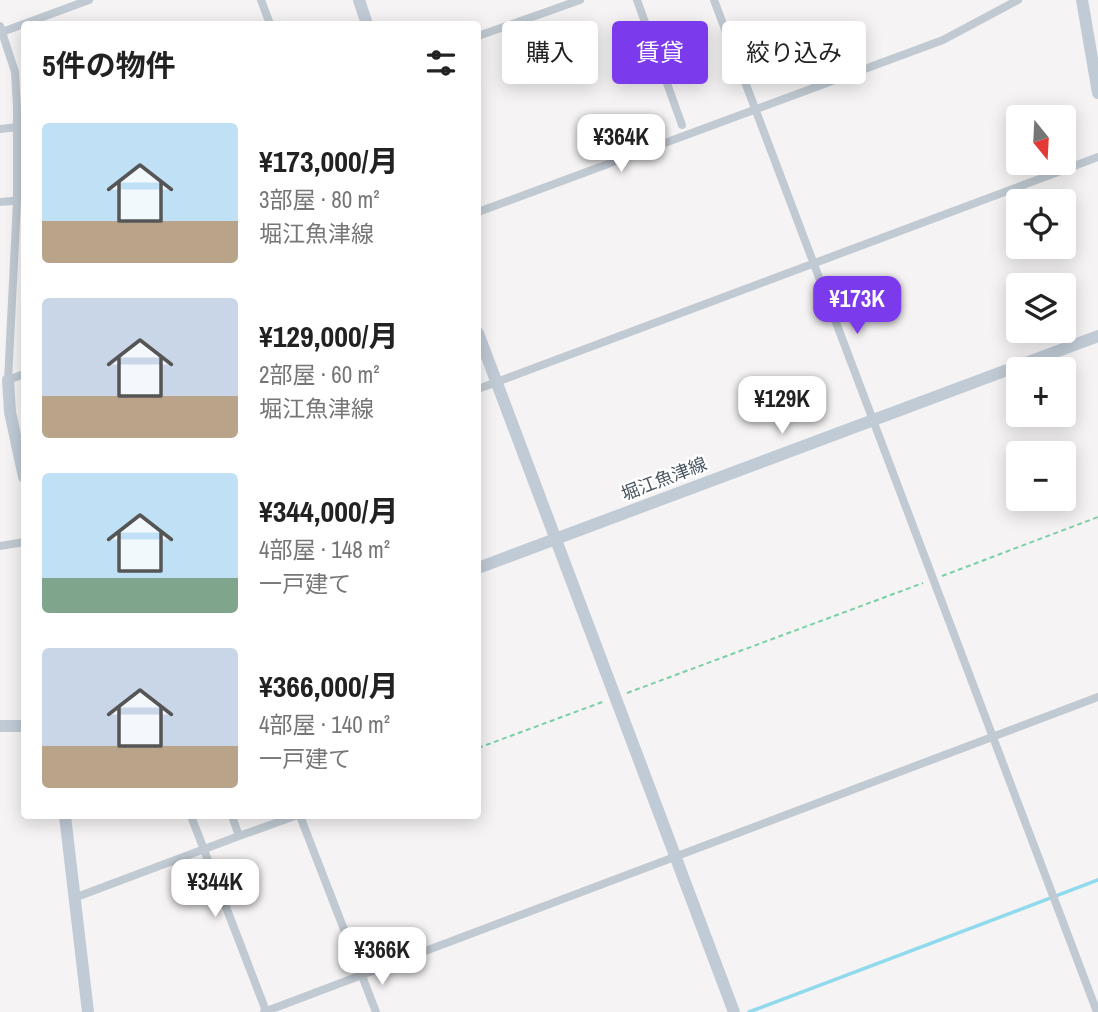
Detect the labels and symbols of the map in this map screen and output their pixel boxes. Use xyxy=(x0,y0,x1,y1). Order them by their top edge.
north arrow xyxy=(1006,105,1076,175)
pin: ¥364K xyxy=(572,114,670,174)
pin: ¥173K xyxy=(808,276,906,336)
pin: ¥129K xyxy=(733,376,831,436)
street label: 堀江魚津線 xyxy=(617,451,710,506)
pin: ¥344K xyxy=(166,860,264,919)
pin: ¥366K xyxy=(333,928,431,987)

